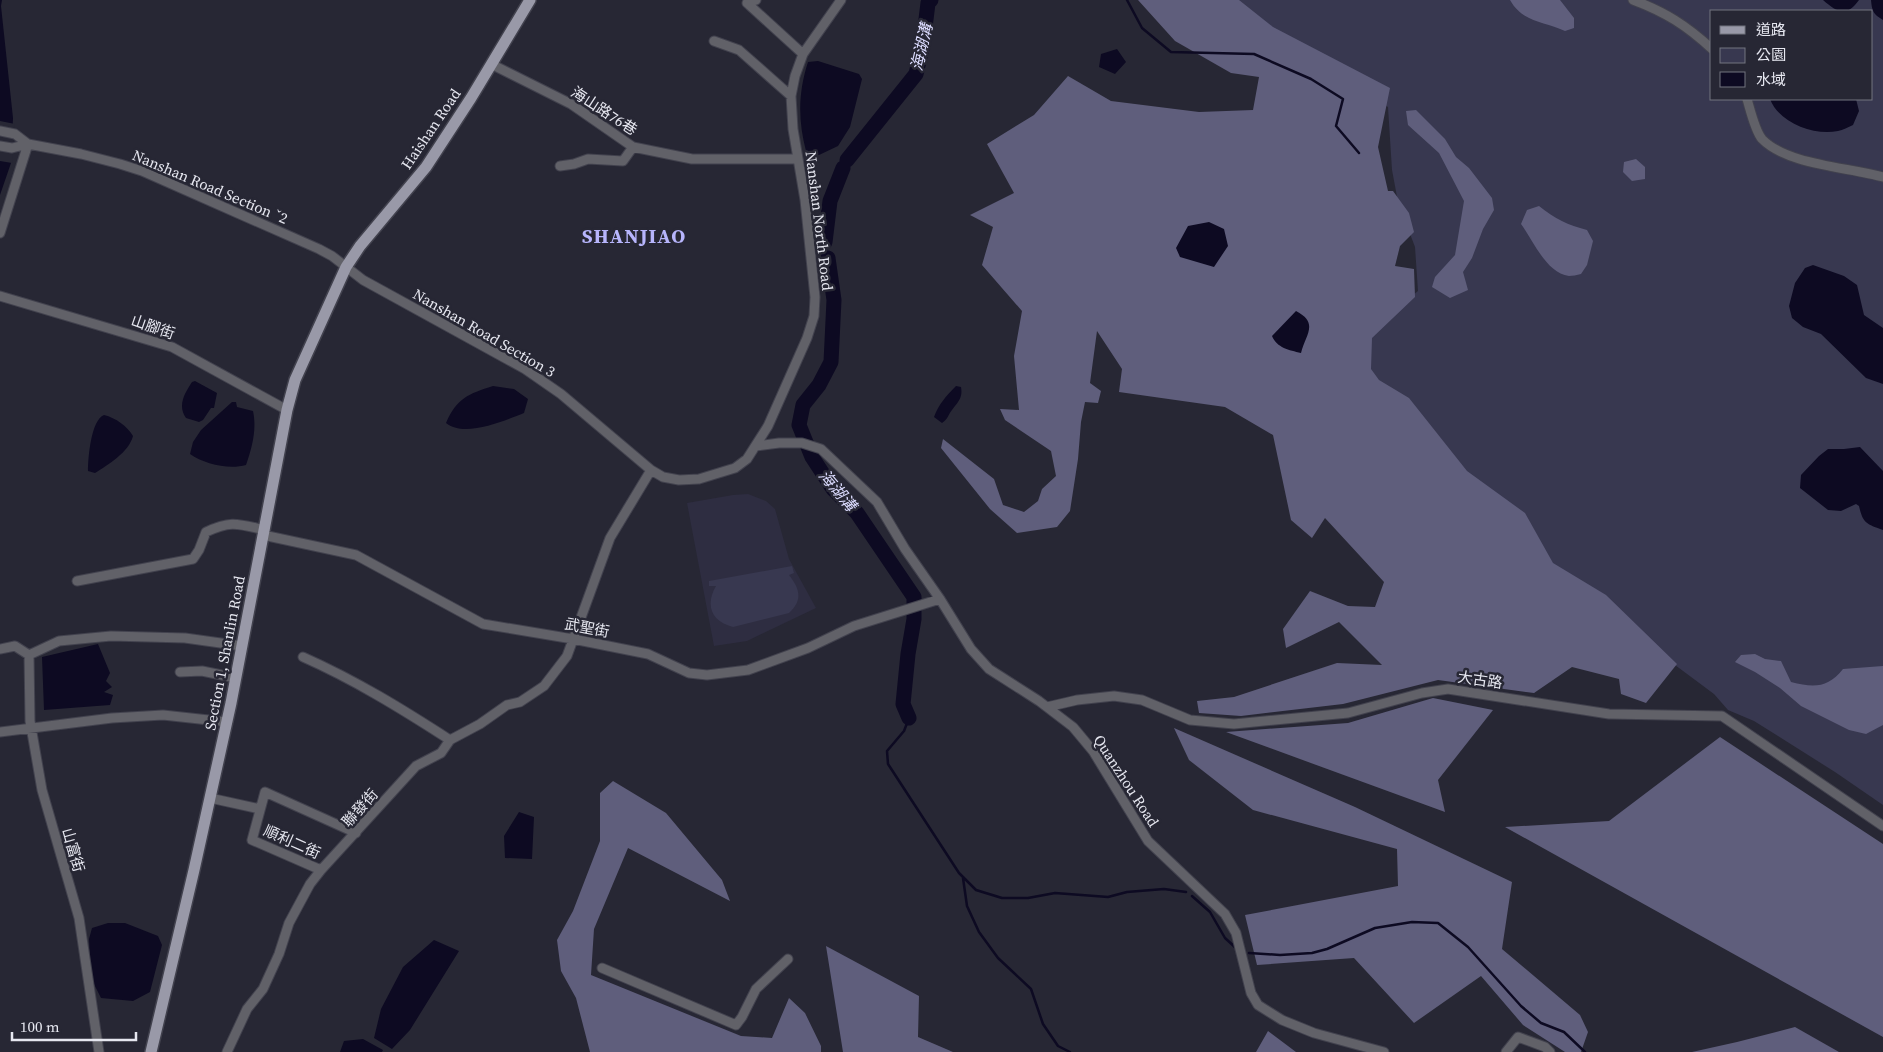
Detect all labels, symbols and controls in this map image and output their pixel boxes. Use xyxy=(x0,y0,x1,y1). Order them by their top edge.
legend xyxy=(1710,10,1873,100)
water label: 海湖溝 xyxy=(905,19,938,73)
text: 道路 xyxy=(1756,19,1786,40)
text: 公園 xyxy=(1756,44,1786,65)
text: 水域 xyxy=(1756,69,1786,90)
street label: 海山路76巷 xyxy=(567,81,641,140)
street label: Haishan Road xyxy=(396,84,466,173)
street label: Nanshan Road Section ˇ2 xyxy=(129,144,291,229)
street label: Nanshan North Road xyxy=(801,150,839,292)
district label: SHANJIAO xyxy=(582,222,686,250)
street label: Nanshan Road Section 3 xyxy=(409,283,559,382)
street label: 山腳街 xyxy=(128,309,178,344)
water label: 海湖溝 xyxy=(814,465,863,517)
street label: Section 1, Shanlin Road xyxy=(199,573,250,732)
street label: 武聖街 xyxy=(563,613,611,642)
street label: 大古路 xyxy=(1456,666,1504,693)
street label: Quanzhou Road xyxy=(1089,730,1164,831)
street label: 聯發街 xyxy=(337,784,382,831)
street label: 順利二街 xyxy=(261,820,324,863)
street label: 山富街 xyxy=(57,825,90,874)
scale bar xyxy=(12,1010,136,1042)
text: 100 m xyxy=(20,1016,60,1037)

